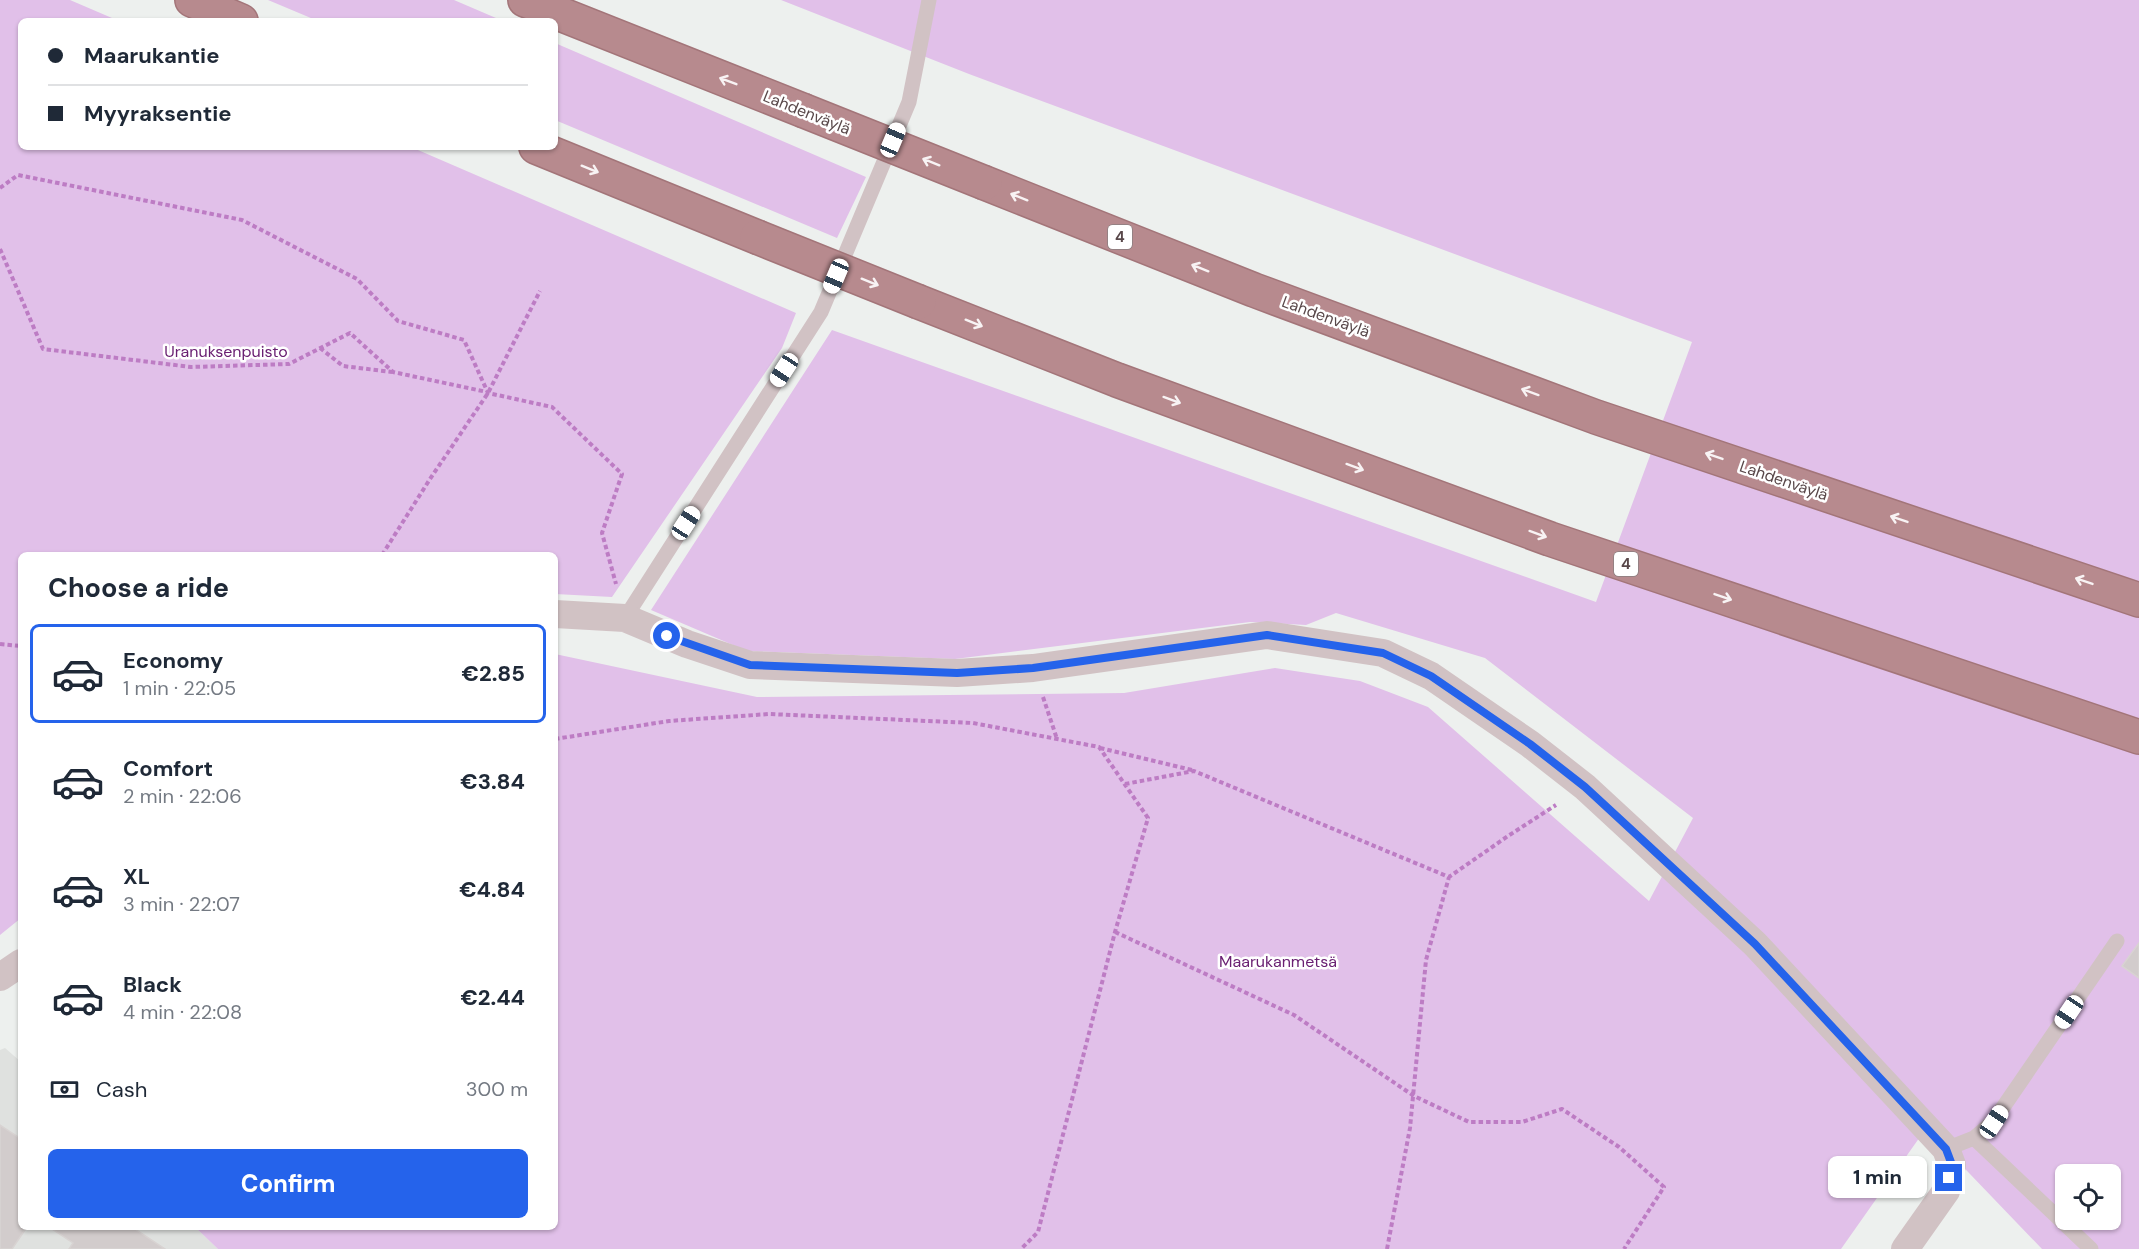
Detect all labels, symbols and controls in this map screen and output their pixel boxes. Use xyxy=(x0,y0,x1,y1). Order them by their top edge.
text: Maarukantie xyxy=(84,41,219,70)
one-way arrow xyxy=(720,75,738,86)
street label: Lahdenväylä xyxy=(760,85,853,139)
text: Myyraksentie xyxy=(84,99,231,128)
car xyxy=(878,120,908,160)
one-way arrow xyxy=(922,155,941,166)
one-way arrow xyxy=(580,164,599,175)
one-way arrow xyxy=(1010,190,1028,201)
road number: 4 xyxy=(1108,225,1132,249)
car xyxy=(821,256,851,296)
one-way arrow xyxy=(1191,262,1210,273)
one-way arrow xyxy=(860,277,879,288)
street label: Lahdenväylä xyxy=(1279,291,1373,342)
one-way arrow xyxy=(964,318,983,329)
park label: Uranuksenpuisto xyxy=(164,341,288,362)
car xyxy=(767,350,801,390)
one-way arrow xyxy=(1521,386,1540,397)
one-way arrow xyxy=(1162,395,1181,406)
one-way arrow xyxy=(1705,450,1724,461)
street label: Lahdenväylä xyxy=(1737,456,1831,505)
one-way arrow xyxy=(1345,462,1364,473)
car xyxy=(669,503,703,543)
one-way arrow xyxy=(1890,512,1909,523)
one-way arrow xyxy=(1528,530,1547,541)
road number: 4 xyxy=(1614,552,1638,576)
text: Choose a ride xyxy=(48,570,229,605)
one-way arrow xyxy=(2075,575,2094,586)
one-way arrow xyxy=(1713,592,1732,603)
route start xyxy=(653,622,680,649)
text: Economy xyxy=(123,646,223,675)
icon: car xyxy=(51,647,105,701)
text: €2.85 xyxy=(462,659,525,688)
text: 1 min · 22:05 xyxy=(123,675,236,701)
text: Comfort xyxy=(123,754,213,783)
icon: car xyxy=(51,755,105,809)
text: €3.84 xyxy=(460,767,525,796)
text: 2 min · 22:06 xyxy=(123,783,242,809)
text: XL xyxy=(123,862,150,891)
icon: car xyxy=(51,863,105,917)
text: €4.84 xyxy=(459,875,525,904)
text: 3 min · 22:07 xyxy=(123,891,240,917)
park label: Maarukanmetsä xyxy=(1219,951,1337,972)
text: Black xyxy=(123,970,182,999)
icon: car xyxy=(51,971,105,1025)
text: €2.44 xyxy=(460,983,525,1012)
car xyxy=(2051,992,2087,1032)
text: 4 min · 22:08 xyxy=(123,999,242,1025)
icon: cash xyxy=(48,1073,81,1106)
text: Cash xyxy=(96,1075,147,1104)
text: 300 m xyxy=(466,1076,528,1102)
car xyxy=(1976,1102,2012,1142)
button: Confirm xyxy=(48,1149,528,1218)
callout: 1 min xyxy=(1829,1157,1928,1199)
text: 1 min xyxy=(1853,1164,1902,1190)
route end xyxy=(1935,1164,1962,1191)
map controls xyxy=(2055,1164,2121,1230)
button: locate xyxy=(2055,1164,2121,1230)

